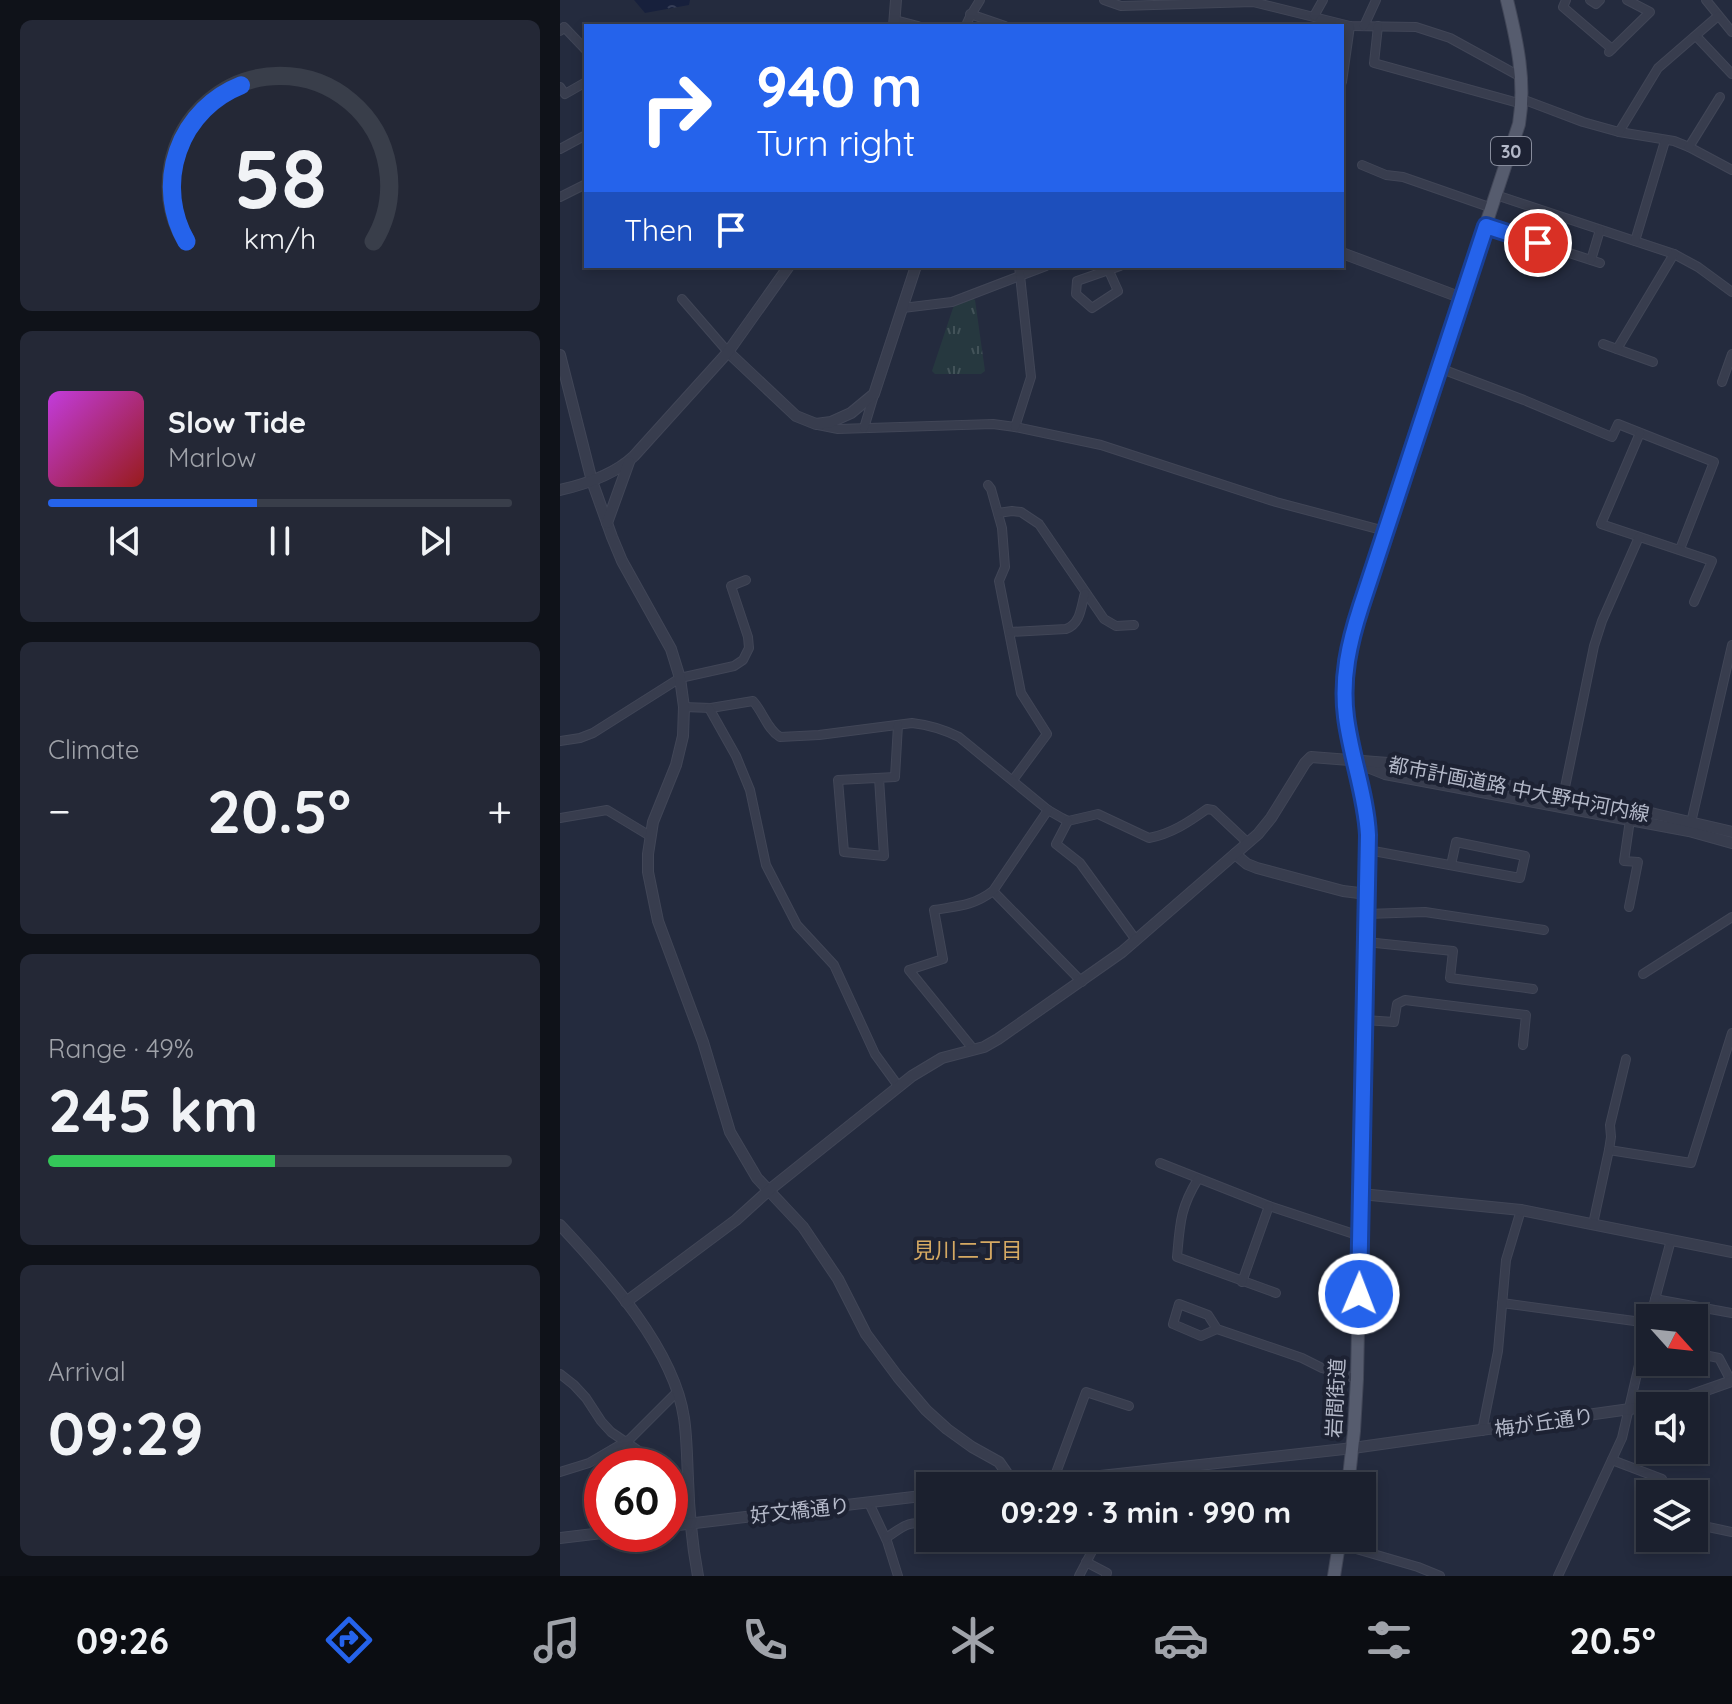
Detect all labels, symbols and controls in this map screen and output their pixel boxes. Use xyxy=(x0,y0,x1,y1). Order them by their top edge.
text: 940 m xyxy=(756,51,922,121)
icon: right xyxy=(624,56,728,160)
text: Turn right xyxy=(756,120,915,165)
text: 58 xyxy=(233,124,327,228)
road number: 30 xyxy=(1491,137,1531,165)
icon: arrive xyxy=(709,208,753,252)
pin xyxy=(1504,209,1572,277)
text: Then xyxy=(624,211,693,249)
text: km/h xyxy=(244,220,316,256)
icon: arrive xyxy=(1516,221,1560,265)
text: Slow Tide xyxy=(168,403,306,441)
text: Marlow xyxy=(168,441,256,474)
icon: previous xyxy=(103,519,147,563)
icon: pause xyxy=(258,519,302,563)
icon: next xyxy=(413,519,457,563)
text: Climate xyxy=(48,733,139,766)
street label: 都市計画道路 中大野中河内線 xyxy=(1386,751,1652,827)
text: 20.5° xyxy=(207,773,351,848)
text: − xyxy=(48,783,71,838)
text: + xyxy=(487,783,512,838)
text: Range · 49% xyxy=(48,1032,194,1065)
text: 245 km xyxy=(48,1072,258,1147)
district label: 見川二丁目 xyxy=(913,1236,1023,1264)
position arrow xyxy=(1317,1252,1401,1336)
north arrow xyxy=(1636,1304,1708,1376)
map controls xyxy=(1636,1304,1708,1552)
text: Arrival xyxy=(48,1355,126,1388)
street label: 岩間街道 xyxy=(1320,1357,1350,1439)
button: sound xyxy=(1636,1392,1708,1464)
text: 09:29 xyxy=(48,1395,204,1470)
street label: 梅が丘通り xyxy=(1493,1403,1595,1441)
speed limit sign: 60 xyxy=(584,1448,688,1552)
button: layers xyxy=(1636,1480,1708,1552)
street label: 好文橋通り xyxy=(749,1492,851,1528)
text: 09:29 · 3 min · 990 m xyxy=(1001,1493,1291,1531)
icon: directions xyxy=(321,1612,377,1668)
icon: music xyxy=(529,1612,585,1668)
icon: phone xyxy=(737,1612,793,1668)
icon: climate xyxy=(945,1612,1001,1668)
icon: car xyxy=(1153,1612,1209,1668)
icon: filters xyxy=(1361,1612,1417,1668)
text: 09:26 xyxy=(76,1618,169,1663)
text: 20.5° xyxy=(1569,1618,1656,1663)

